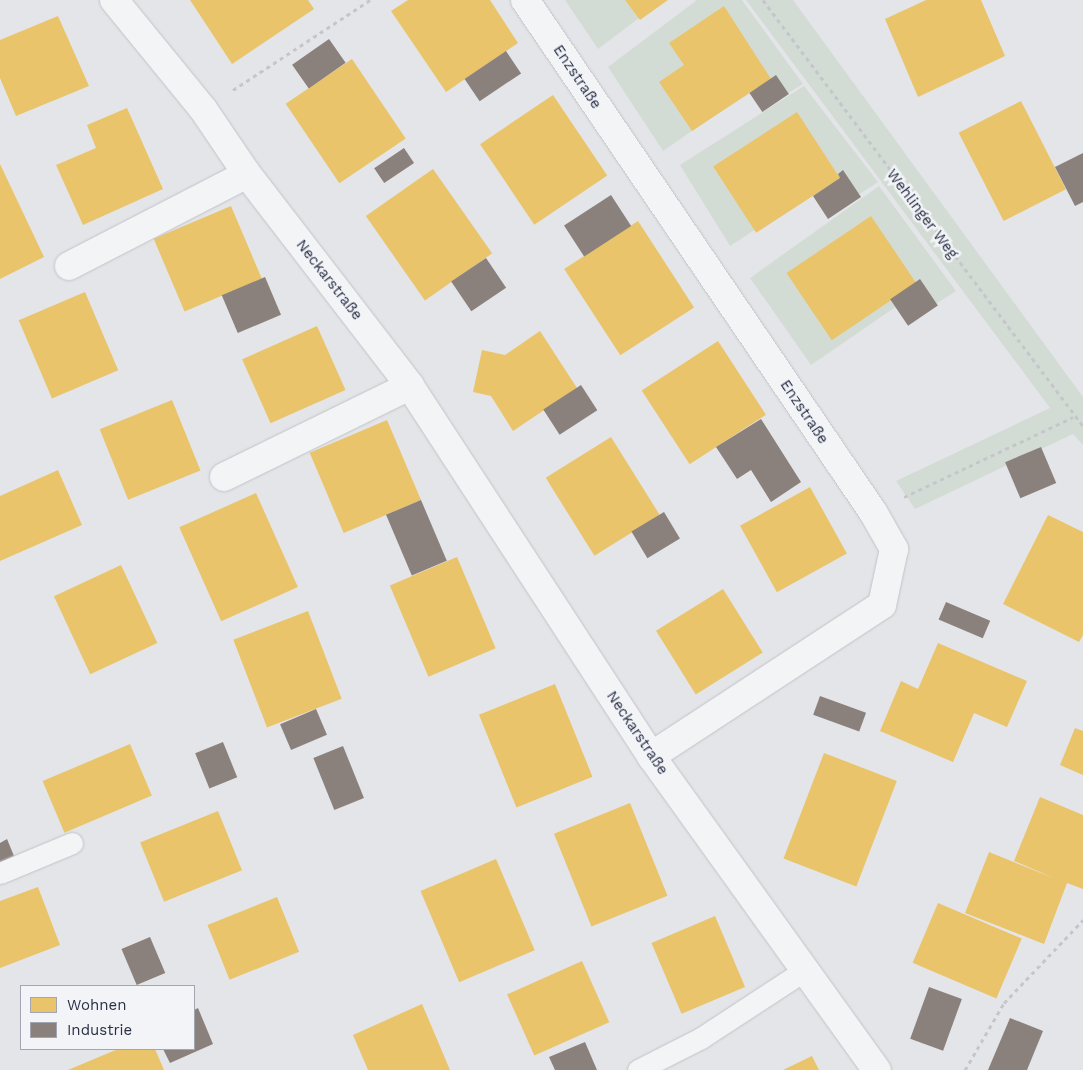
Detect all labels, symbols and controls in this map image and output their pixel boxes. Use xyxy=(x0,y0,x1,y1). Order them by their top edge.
street label: Enzstraße xyxy=(549,42,605,112)
street label: Wehlinger Weg xyxy=(882,165,962,263)
street label: Neckarstraße xyxy=(292,236,366,324)
street label: Enzstraße xyxy=(776,377,832,447)
street label: Neckarstraße xyxy=(602,688,672,778)
legend xyxy=(20,985,195,1050)
text: Wohnen xyxy=(67,996,126,1014)
text: Industrie xyxy=(67,1021,132,1039)

